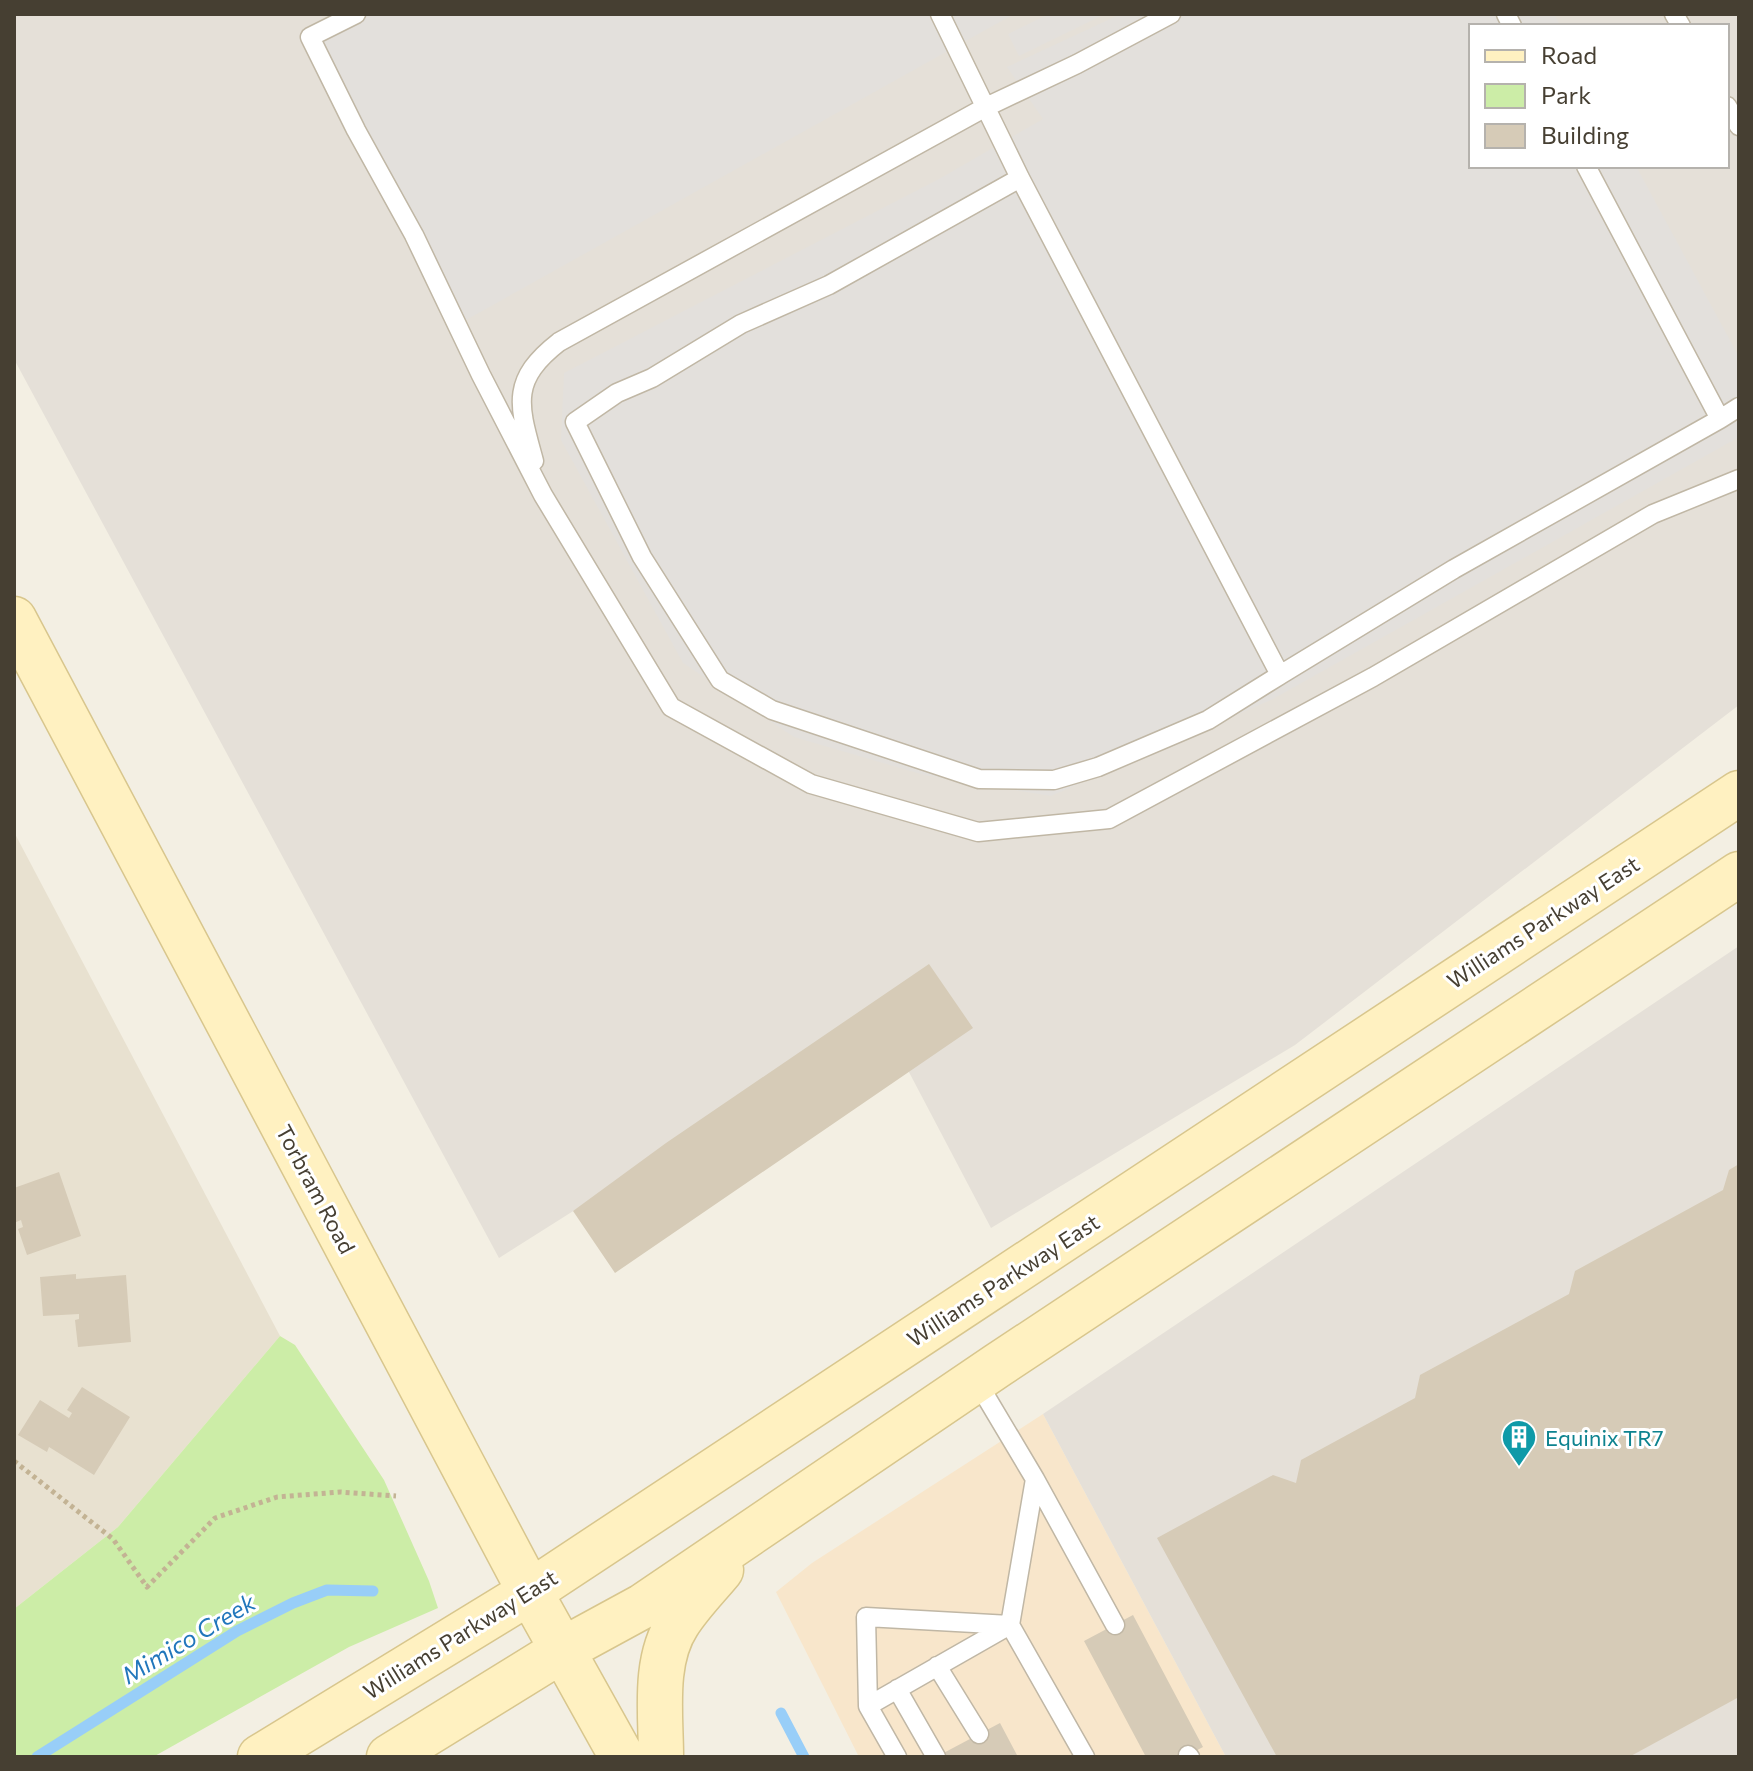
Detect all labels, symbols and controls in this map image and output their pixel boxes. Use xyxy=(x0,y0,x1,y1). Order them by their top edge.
legend xyxy=(1469,24,1729,168)
text: Road xyxy=(1541,40,1597,69)
text: Park xyxy=(1541,80,1591,109)
text: Building xyxy=(1541,120,1629,149)
street label: Williams Parkway East xyxy=(1442,850,1644,994)
street label: Torbram Road xyxy=(271,1120,361,1258)
street label: Williams Parkway East xyxy=(902,1208,1104,1352)
building icon: Equinix TR7 xyxy=(1500,1418,1538,1468)
place label: Equinix TR7 xyxy=(1545,1424,1664,1451)
street label: Williams Parkway East xyxy=(358,1563,562,1705)
water label: Mimico Creek xyxy=(116,1586,261,1689)

